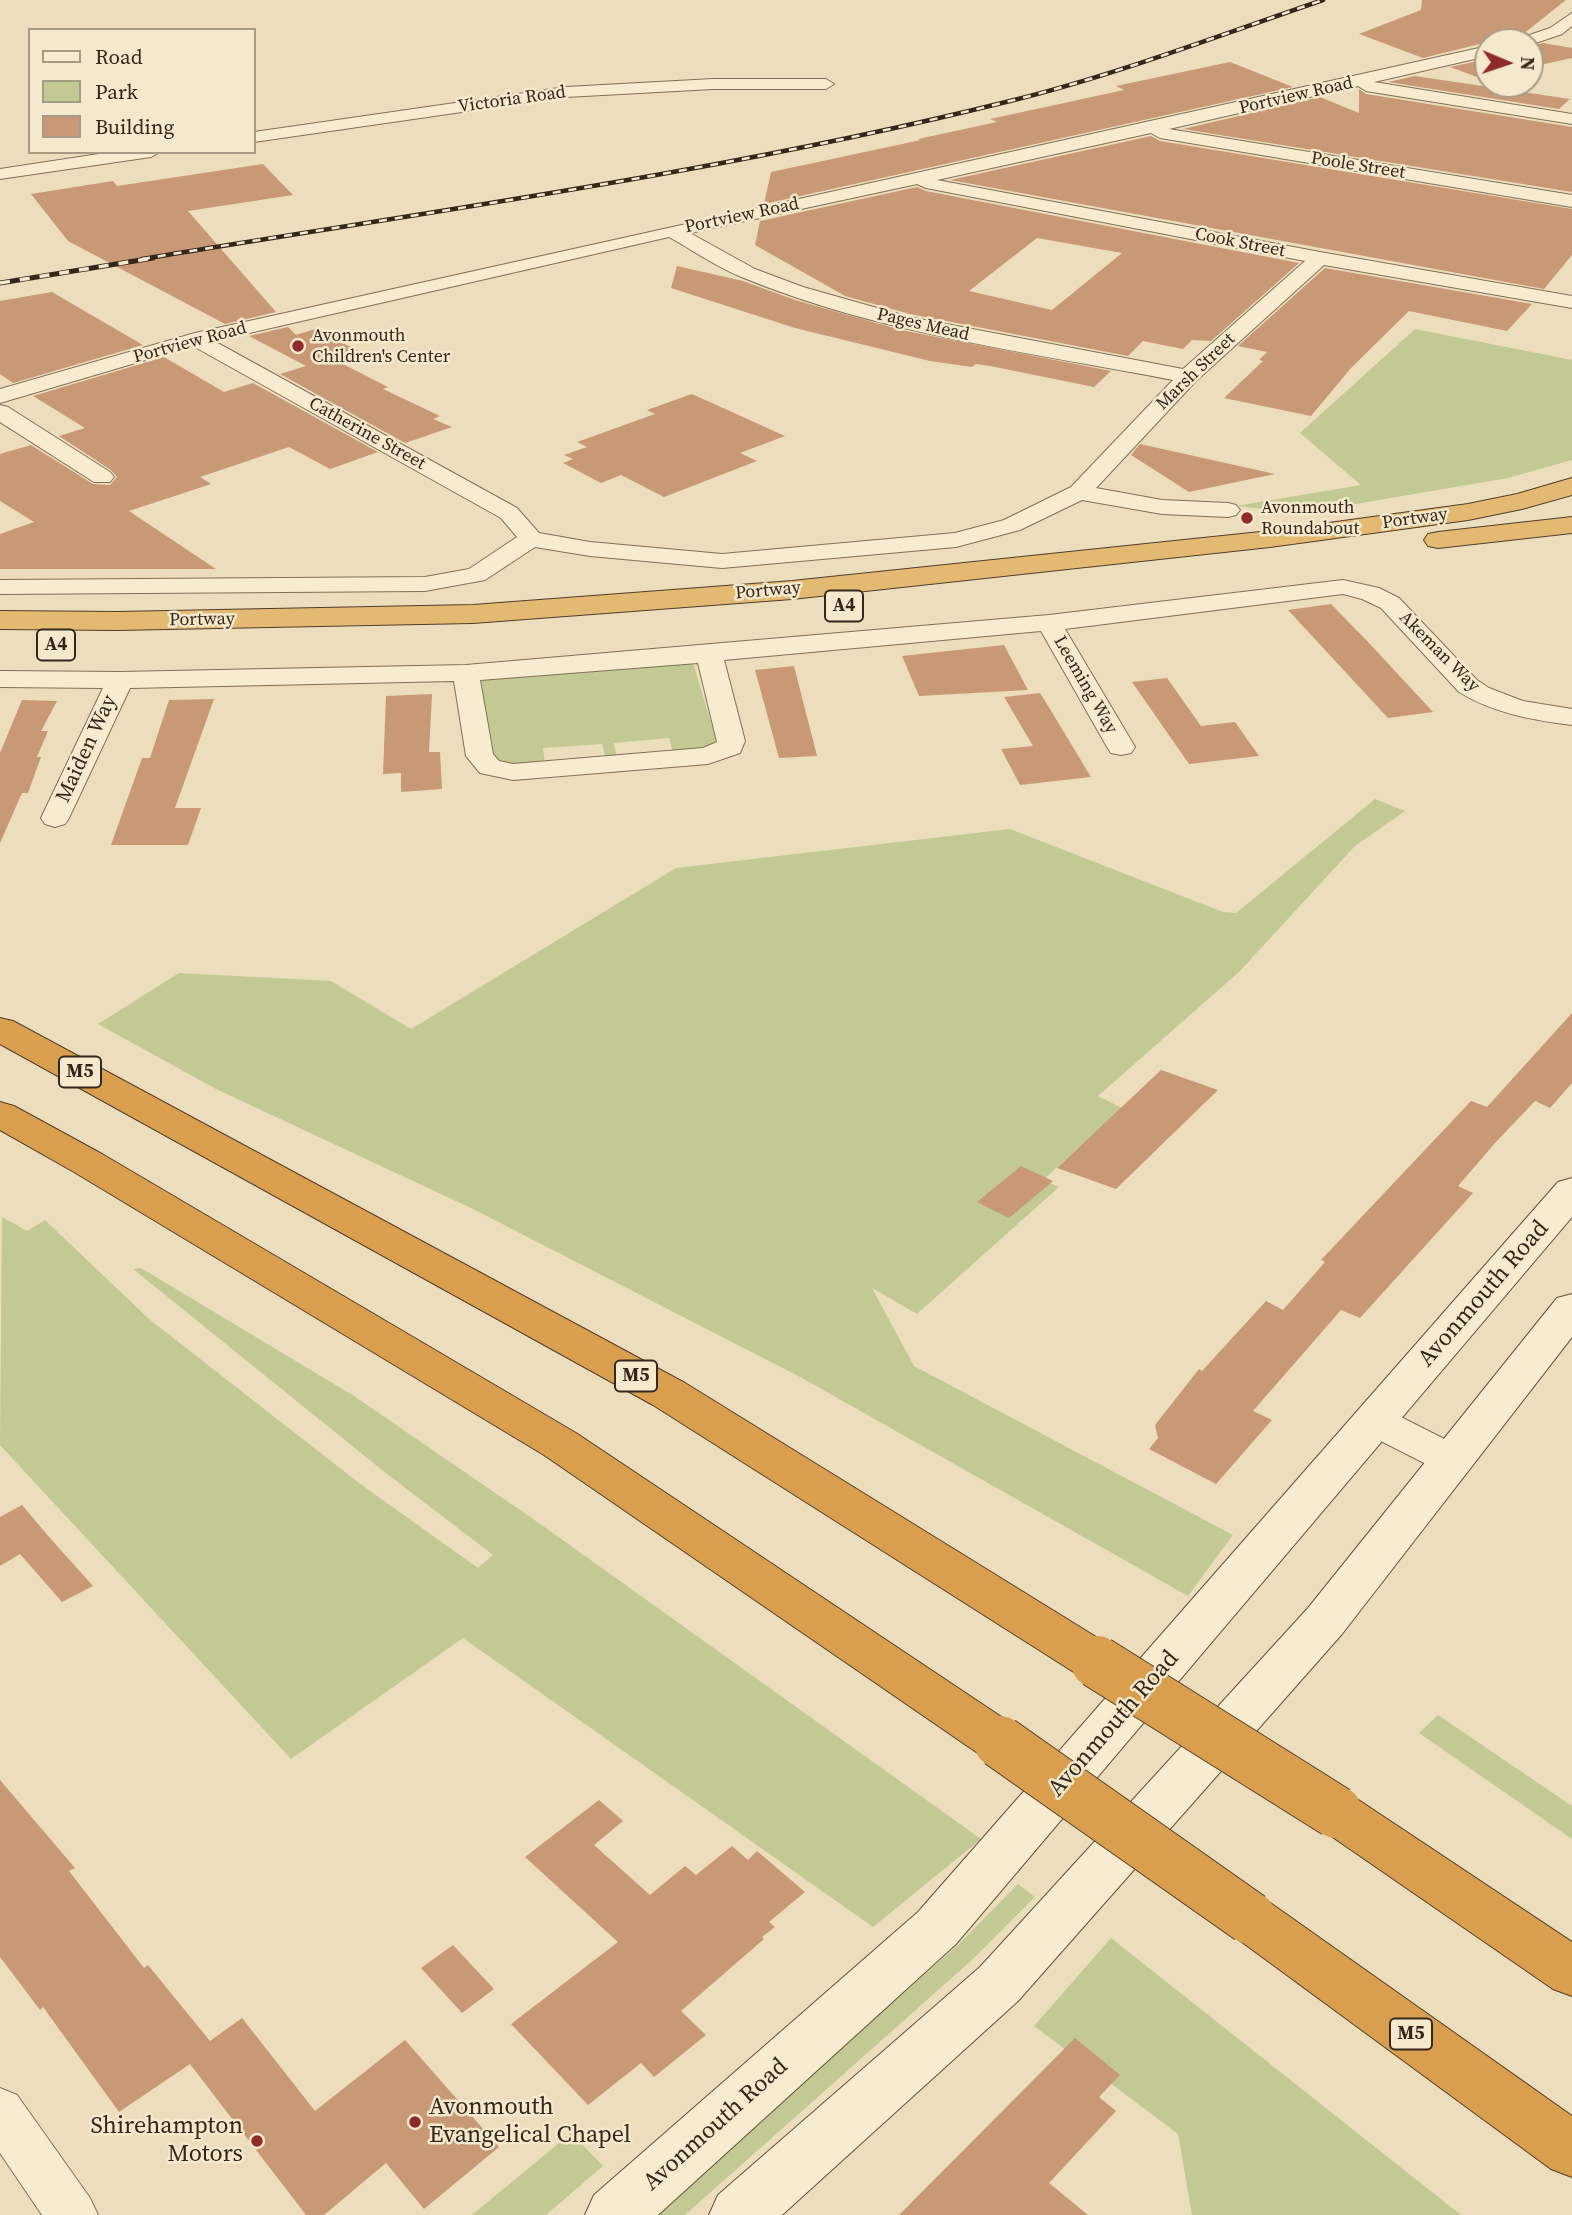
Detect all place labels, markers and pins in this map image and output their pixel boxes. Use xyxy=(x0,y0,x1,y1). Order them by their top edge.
place label: Avonmouth Children's Center xyxy=(312,325,450,368)
marker: Avonmouth Children's Center xyxy=(290,338,306,354)
place label: Avonmouth Roundabout xyxy=(1261,497,1359,540)
marker: Avonmouth Roundabout xyxy=(1239,510,1255,526)
place label: Avonmouth Evangelical Chapel xyxy=(429,2094,631,2150)
place label: Shirehampton Motors xyxy=(90,2113,243,2169)
marker: Avonmouth Evangelical Chapel xyxy=(407,2114,423,2130)
marker: Shirehampton Motors xyxy=(249,2133,265,2149)

